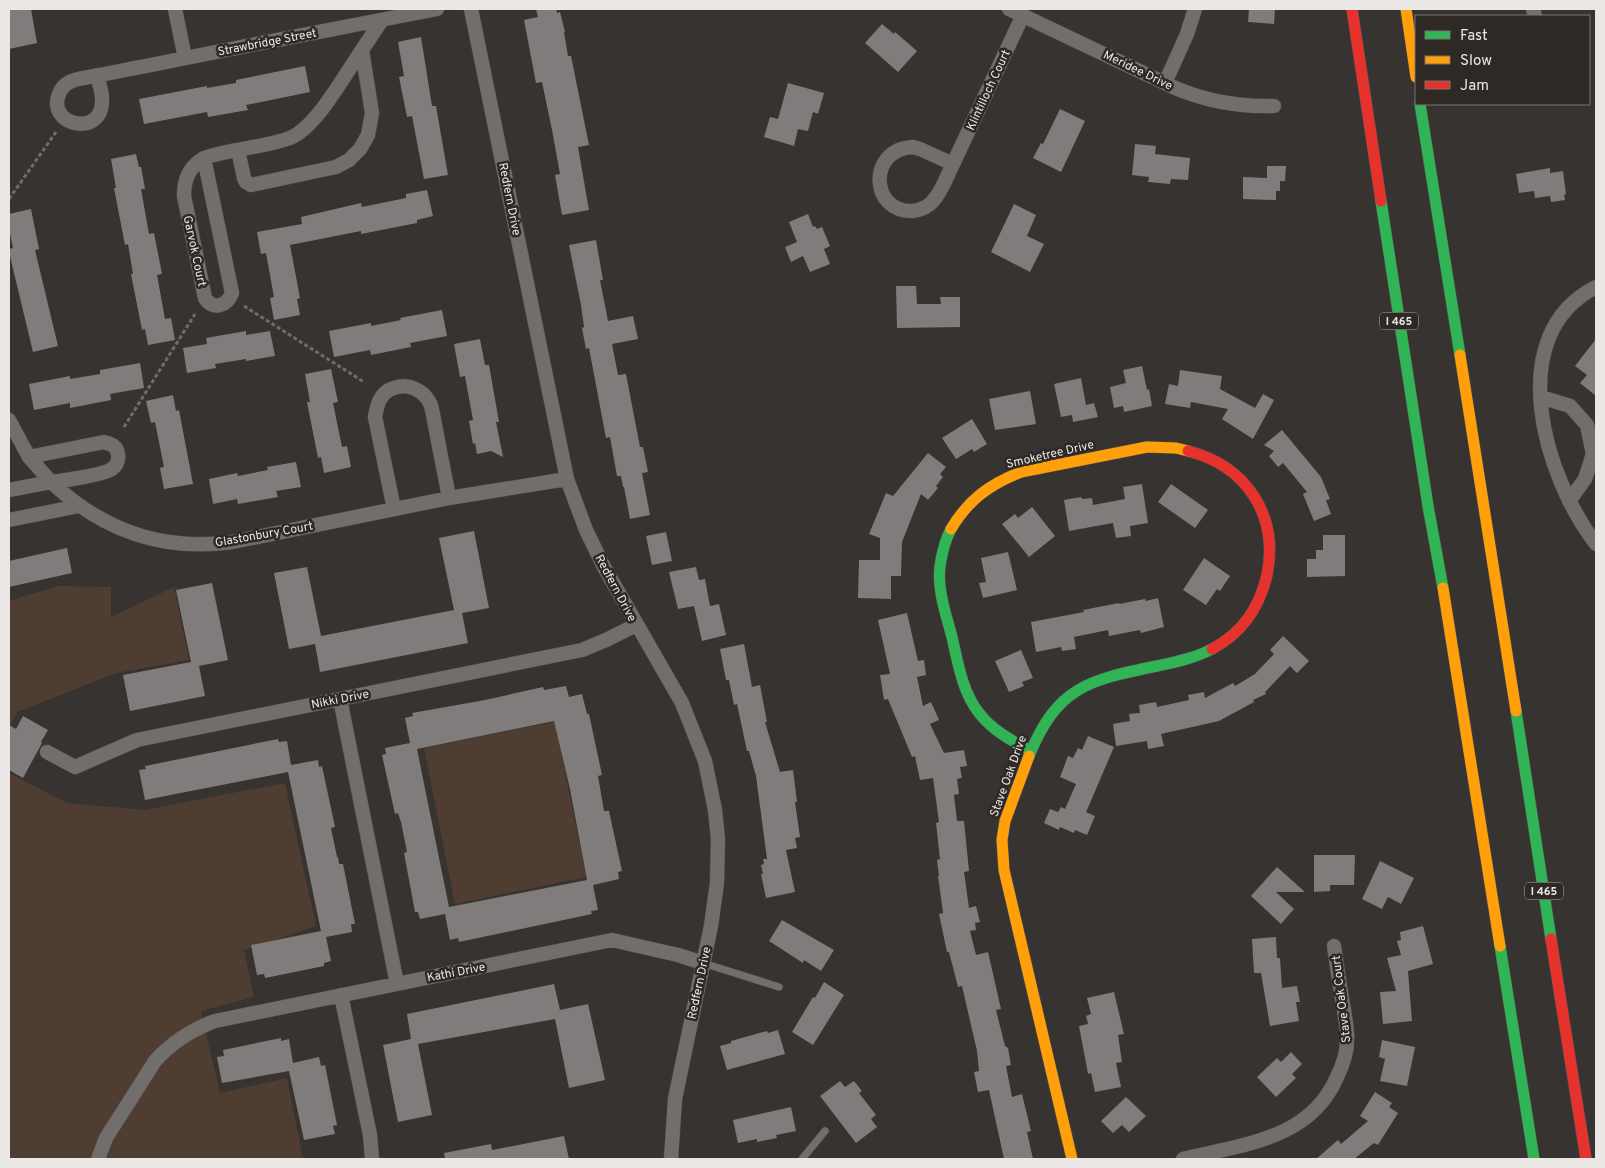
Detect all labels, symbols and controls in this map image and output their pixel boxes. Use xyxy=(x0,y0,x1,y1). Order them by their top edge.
legend xyxy=(1415,15,1590,105)
street label: Strawbridge Street xyxy=(216,26,318,60)
text: Fast xyxy=(1460,27,1488,46)
street label: Klintilloch Court xyxy=(963,47,1015,133)
street label: Meridee Drive xyxy=(1100,47,1175,95)
text: Slow xyxy=(1460,52,1492,71)
text: Jam xyxy=(1460,77,1489,96)
street label: Redfern Drive xyxy=(494,161,524,237)
street label: Garvok Court xyxy=(179,214,209,288)
road number: I 465 xyxy=(1380,312,1418,330)
street label: Smoketree Drive xyxy=(1005,437,1096,473)
street label: Glastonbury Court xyxy=(214,518,314,551)
street label: Redfern Drive xyxy=(591,552,640,625)
street label: Nikki Drive xyxy=(310,687,370,713)
street label: Stave Oak Drive xyxy=(987,733,1031,819)
road number: I 465 xyxy=(1525,882,1563,899)
street label: Redfern Drive xyxy=(684,945,715,1021)
street label: Stave Oak Court xyxy=(1329,954,1355,1043)
street label: Kathi Drive xyxy=(426,959,487,986)

